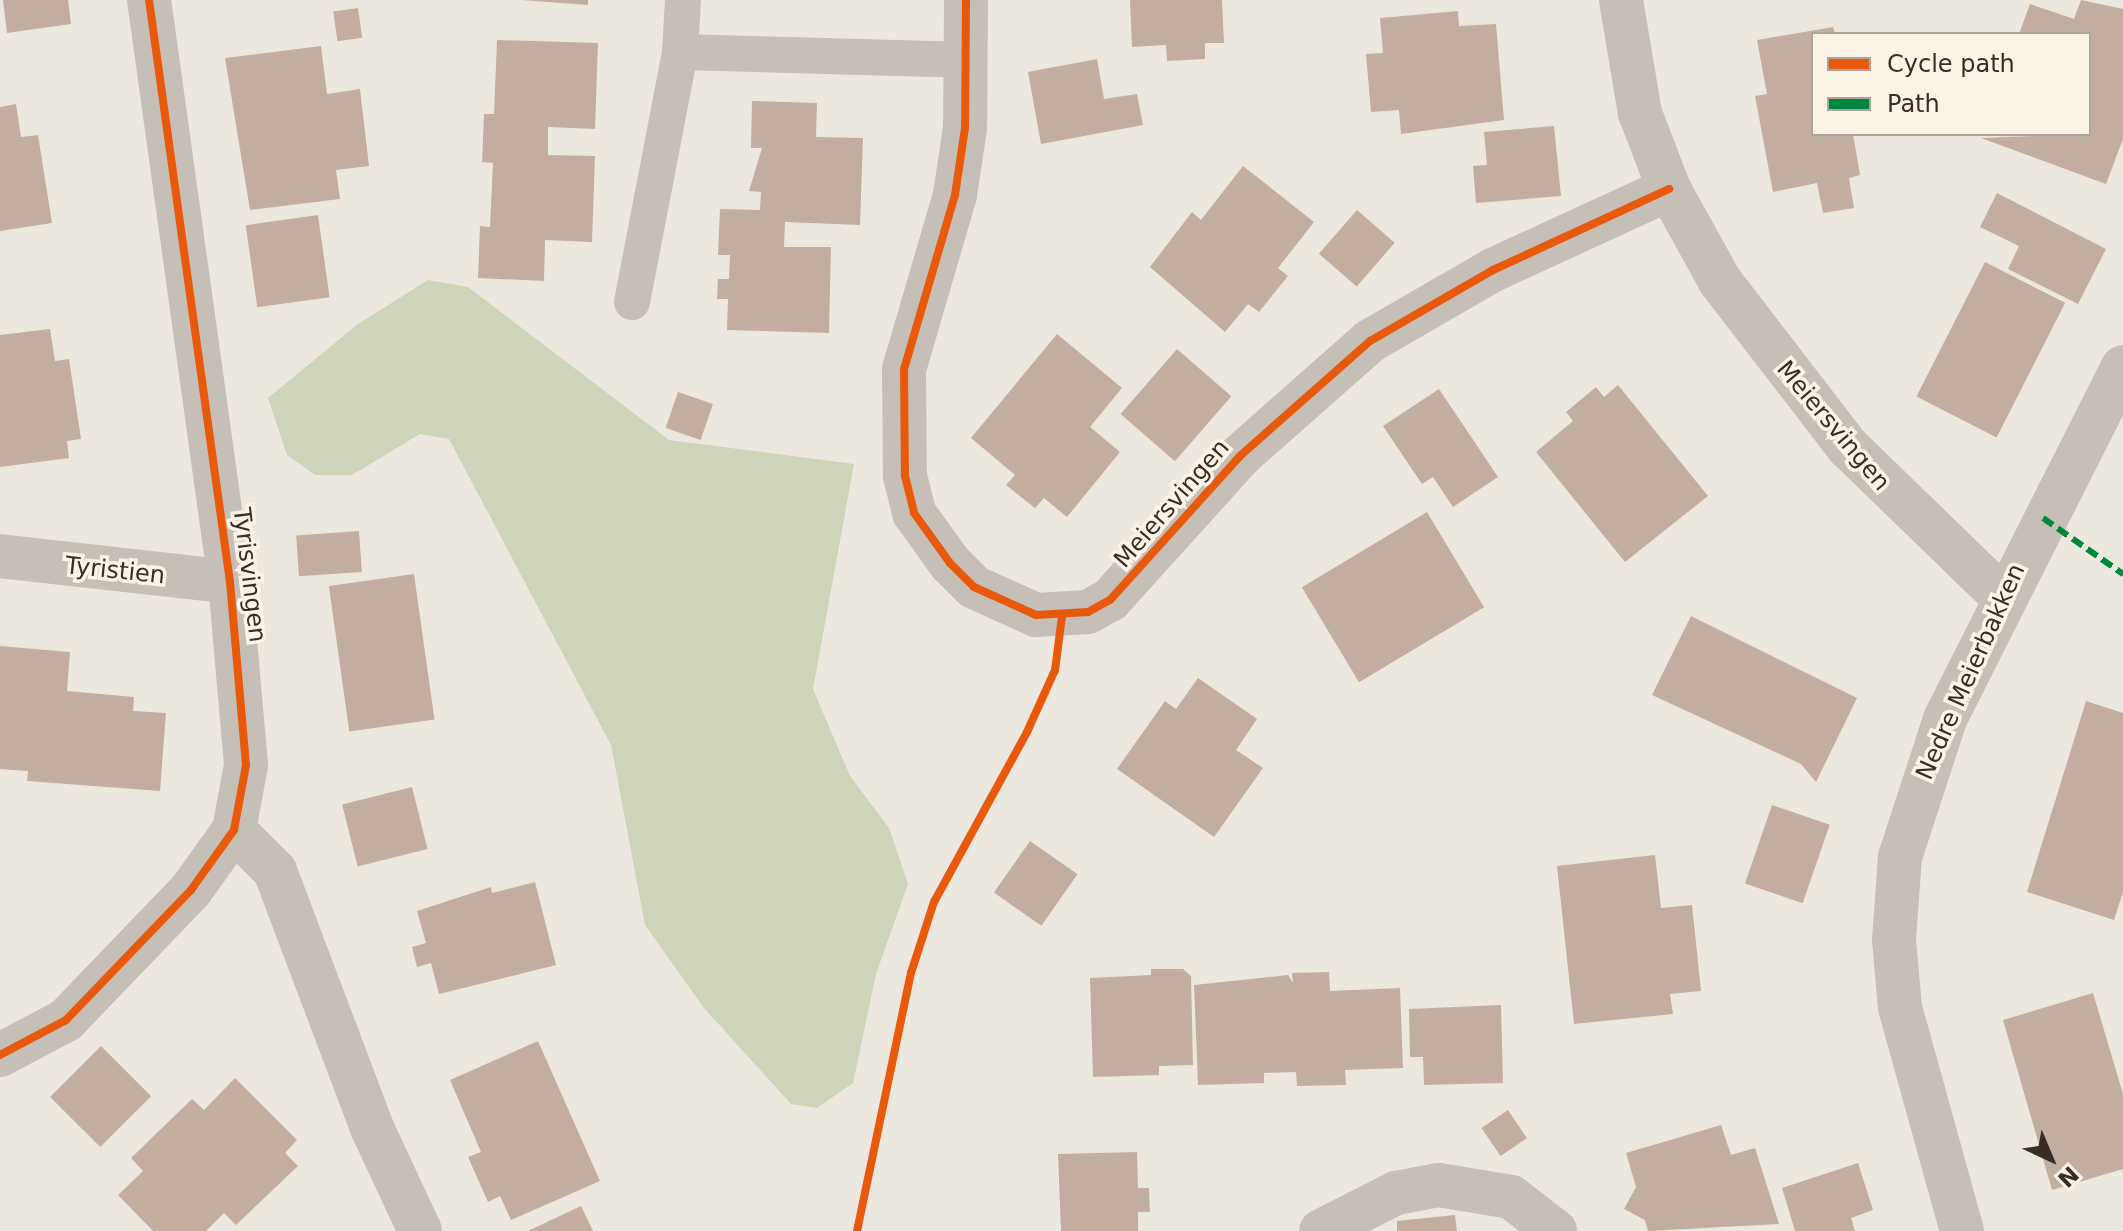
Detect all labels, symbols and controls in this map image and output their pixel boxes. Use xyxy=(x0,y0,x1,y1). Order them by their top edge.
legend xyxy=(1811,32,2091,136)
text: Cycle path xyxy=(1887,50,2015,78)
text: Path xyxy=(1887,90,1940,118)
street label: Meiersvingen xyxy=(1770,355,1896,497)
street label: Meiersvingen xyxy=(1108,434,1236,574)
street label: Tyrisvingen xyxy=(226,506,272,644)
street label: Tyristien xyxy=(64,551,166,591)
street label: Nedre Meierbakken xyxy=(1910,560,2032,784)
north arrow xyxy=(2011,1119,2091,1199)
text: N xyxy=(2053,1161,2083,1192)

